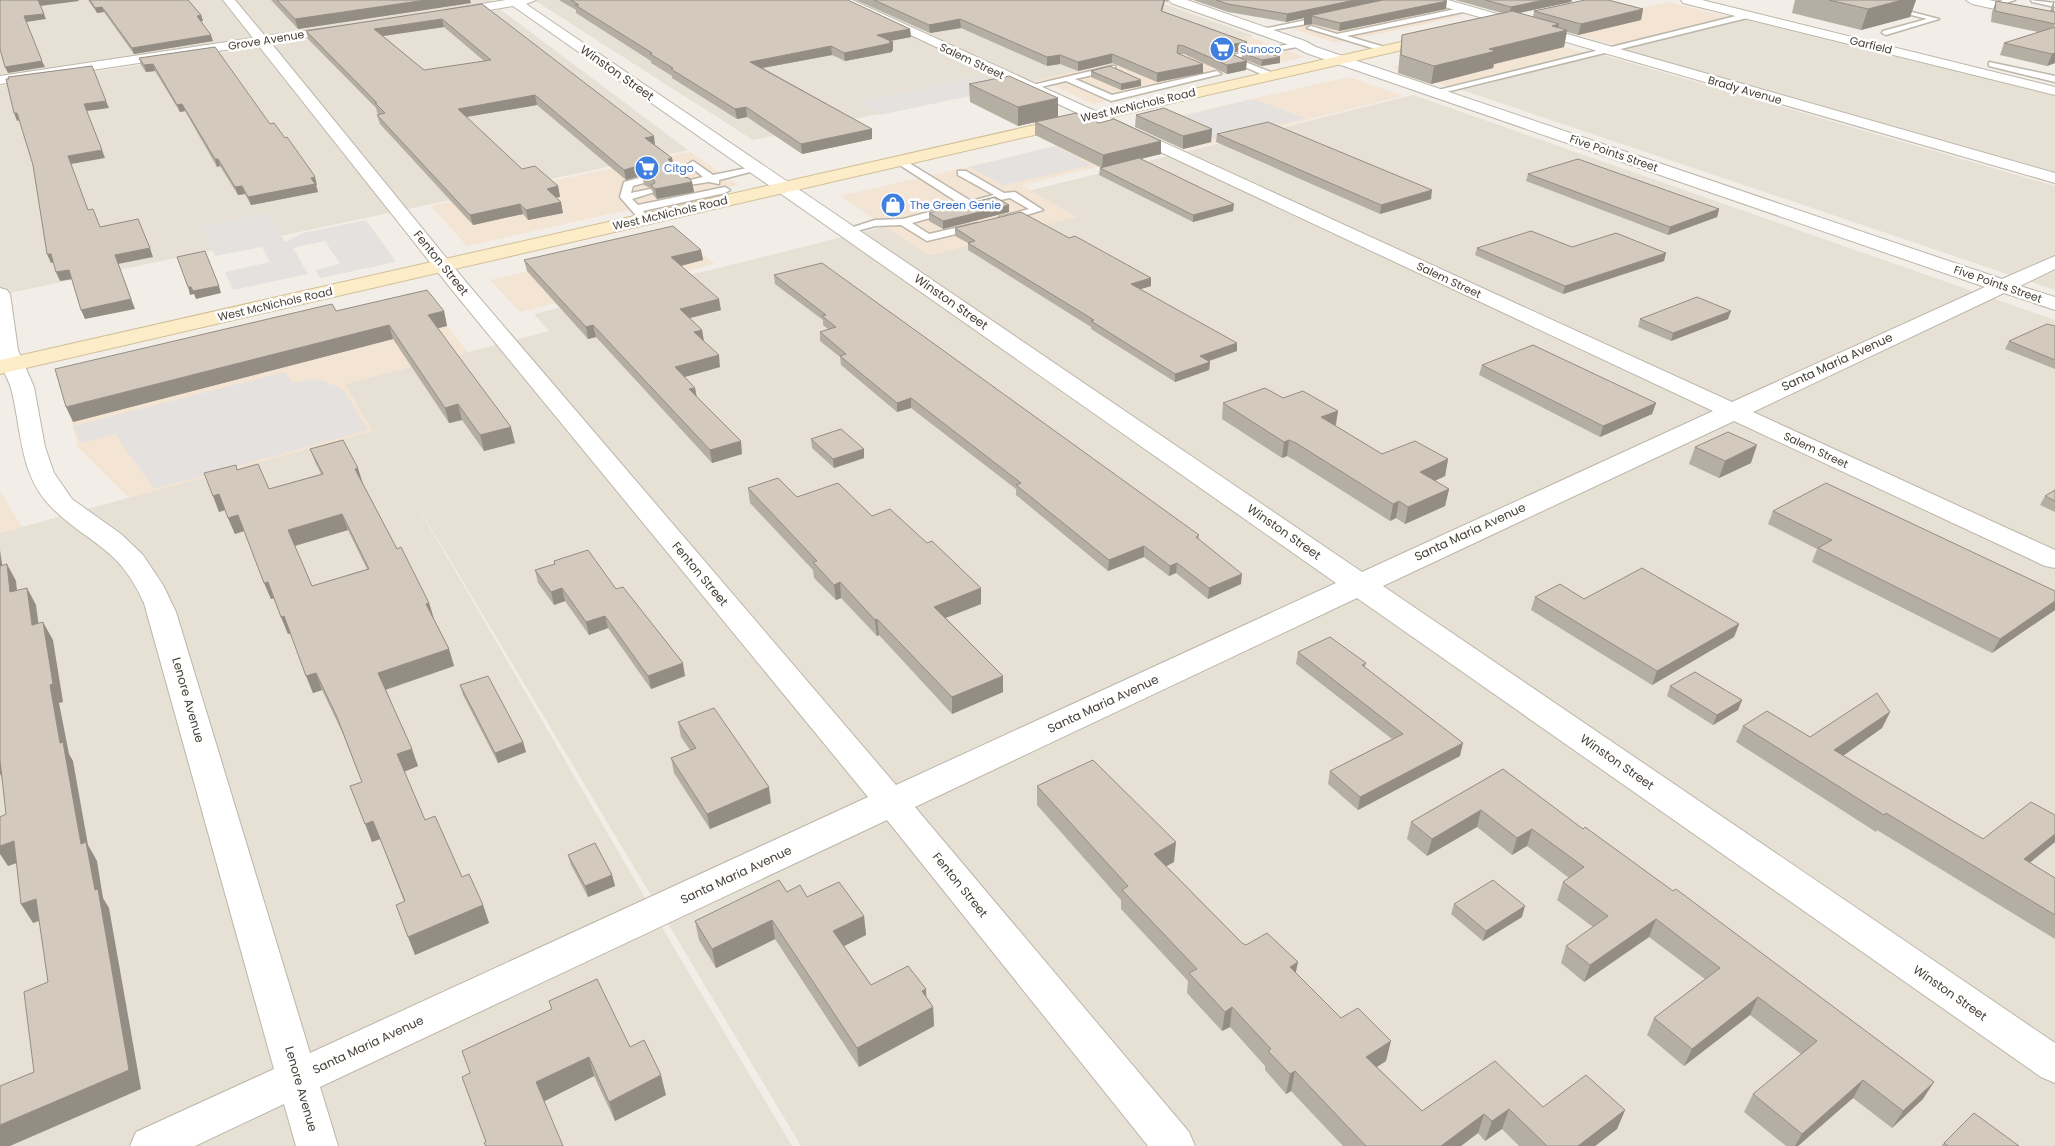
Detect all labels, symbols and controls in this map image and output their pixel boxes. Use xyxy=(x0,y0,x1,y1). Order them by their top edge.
street label: Grove Avenue xyxy=(227,26,305,54)
street label: Garfield xyxy=(1848,32,1894,58)
supermarket icon: Sunoco xyxy=(1209,36,1235,62)
street label: Salem Street xyxy=(937,39,1007,83)
street label: Winston Street xyxy=(577,41,658,104)
place label: Sunoco xyxy=(1240,41,1281,57)
street label: Brady Avenue xyxy=(1706,72,1784,108)
street label: West McNichols Road xyxy=(1079,84,1197,126)
street label: Five Points Street xyxy=(1568,130,1660,176)
supermarket icon: Citgo xyxy=(634,155,660,181)
place label: Citgo xyxy=(664,160,694,176)
street label: West McNichols Road xyxy=(611,192,729,234)
shop icon: The Green Genie xyxy=(880,192,906,218)
place label: The Green Genie xyxy=(910,197,1001,213)
street label: Fenton Street xyxy=(410,227,473,299)
street label: Salem Street xyxy=(1414,258,1484,302)
street label: Five Points Street xyxy=(1952,261,2044,307)
street label: Winston Street xyxy=(911,270,992,333)
street label: West McNichols Road xyxy=(216,283,334,325)
street label: Santa Maria Avenue xyxy=(1778,328,1895,395)
street label: Salem Street xyxy=(1781,428,1851,472)
street label: Santa Maria Avenue xyxy=(1411,498,1528,565)
street label: Winston Street xyxy=(1244,500,1325,563)
street label: Fenton Street xyxy=(668,538,732,609)
street label: Lenore Avenue xyxy=(168,655,209,745)
street label: Santa Maria Avenue xyxy=(1044,670,1161,737)
street label: Winston Street xyxy=(1577,730,1658,793)
street label: Santa Maria Avenue xyxy=(677,841,794,908)
street label: Fenton Street xyxy=(929,849,992,921)
street label: Winston Street xyxy=(1910,961,1991,1024)
street label: Santa Maria Avenue xyxy=(309,1011,426,1078)
street label: Lenore Avenue xyxy=(281,1044,322,1134)

